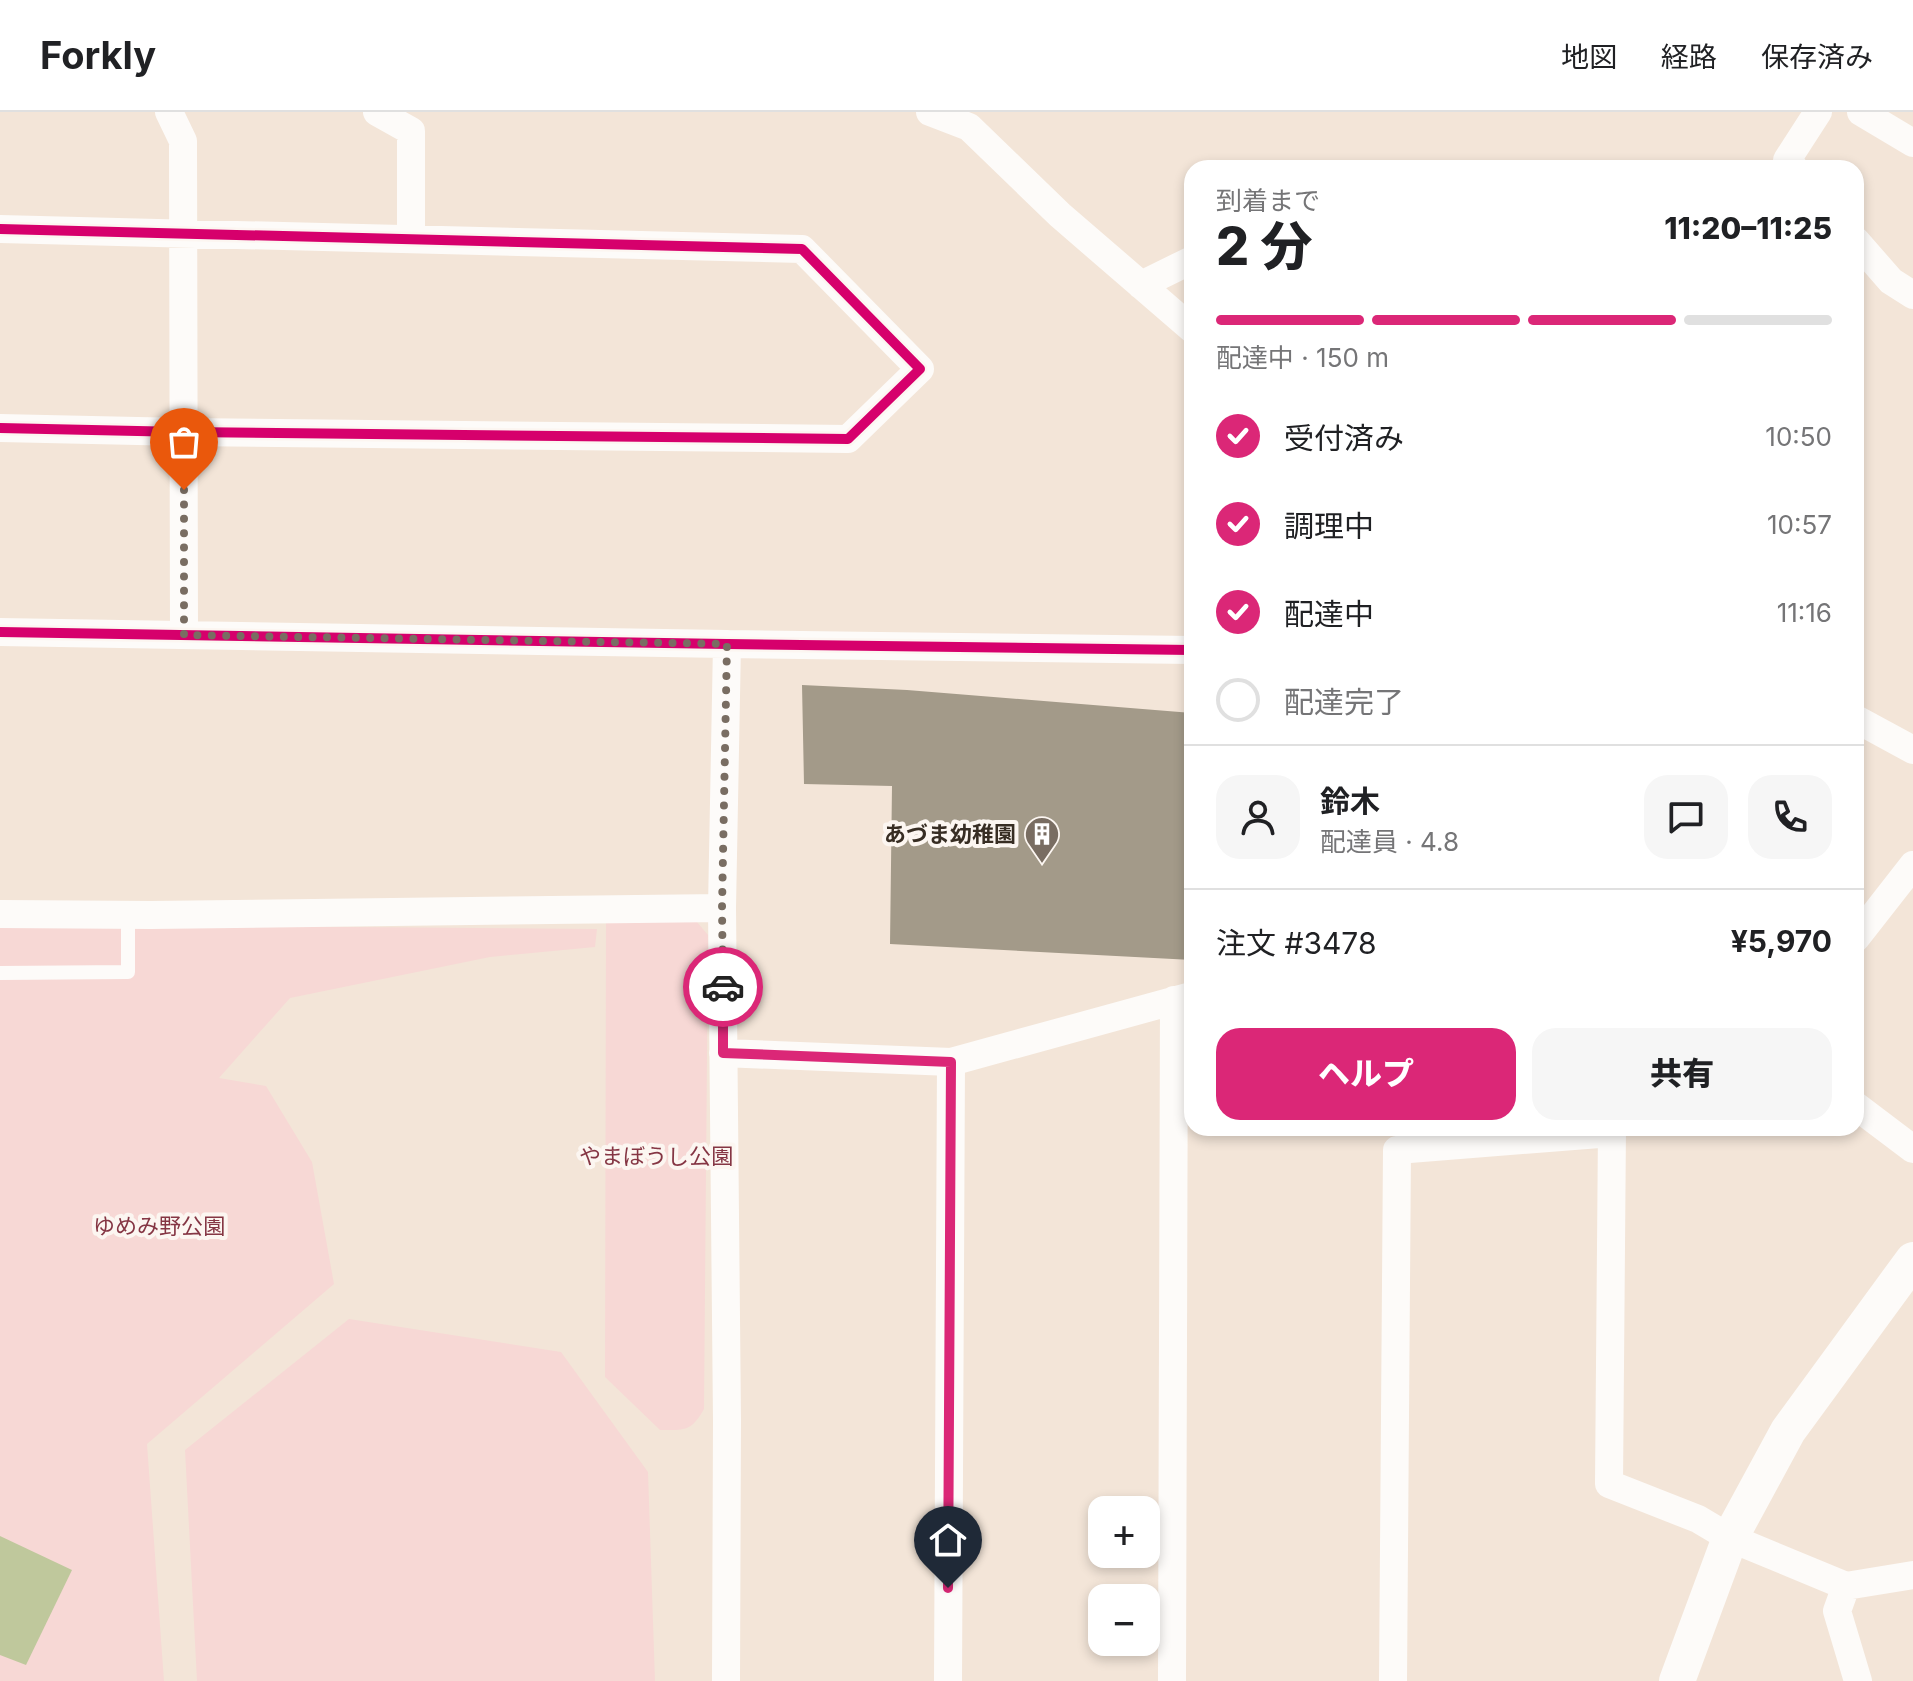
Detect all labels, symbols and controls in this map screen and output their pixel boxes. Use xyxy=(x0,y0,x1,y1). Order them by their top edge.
text: Forkly xyxy=(40,32,156,78)
text: 地図 xyxy=(1561,40,1617,74)
text: 経路 xyxy=(1661,40,1717,74)
text: 保存済み xyxy=(1761,40,1873,74)
text: 到着まで xyxy=(1216,185,1320,216)
text: 11:20–11:25 xyxy=(1664,210,1832,246)
text: 2 分 xyxy=(1216,215,1313,278)
text: 配達中 · 150 m xyxy=(1216,342,1389,373)
pin xyxy=(150,408,218,490)
icon: check xyxy=(1216,414,1260,458)
icon: bag xyxy=(162,420,206,464)
text: 受付済み xyxy=(1284,420,1404,456)
text: 10:50 xyxy=(1765,421,1832,452)
icon: check xyxy=(1216,502,1260,546)
text: 調理中 xyxy=(1284,508,1374,544)
text: 10:57 xyxy=(1767,509,1832,540)
icon: check xyxy=(1216,590,1260,634)
text: 配達中 xyxy=(1284,596,1374,632)
text: 11:16 xyxy=(1777,597,1832,628)
text: 配達完了 xyxy=(1284,684,1404,720)
button: person xyxy=(1216,775,1300,859)
button: chat xyxy=(1644,775,1728,859)
button: phone xyxy=(1748,775,1832,859)
text: 鈴木 xyxy=(1320,783,1380,819)
building icon: あづま幼稚園 xyxy=(1023,815,1061,865)
place label: あづま幼稚園 xyxy=(884,821,1016,847)
text: 配達員 · 4.8 xyxy=(1320,826,1459,857)
text: ¥5,970 xyxy=(1731,923,1832,959)
text: 注文 #3478 xyxy=(1216,925,1376,961)
courier xyxy=(683,947,763,1027)
icon: car xyxy=(701,965,745,1009)
button: ヘルプ xyxy=(1216,1028,1516,1120)
button: 共有 xyxy=(1532,1028,1832,1120)
park label: やまぼうし公園 xyxy=(579,1143,733,1169)
park label: ゆめみ野公園 xyxy=(93,1213,225,1239)
map controls xyxy=(1088,1496,1160,1656)
button: + xyxy=(1088,1496,1160,1568)
pin xyxy=(914,1506,982,1588)
icon: home xyxy=(926,1518,970,1562)
button: − xyxy=(1088,1584,1160,1656)

